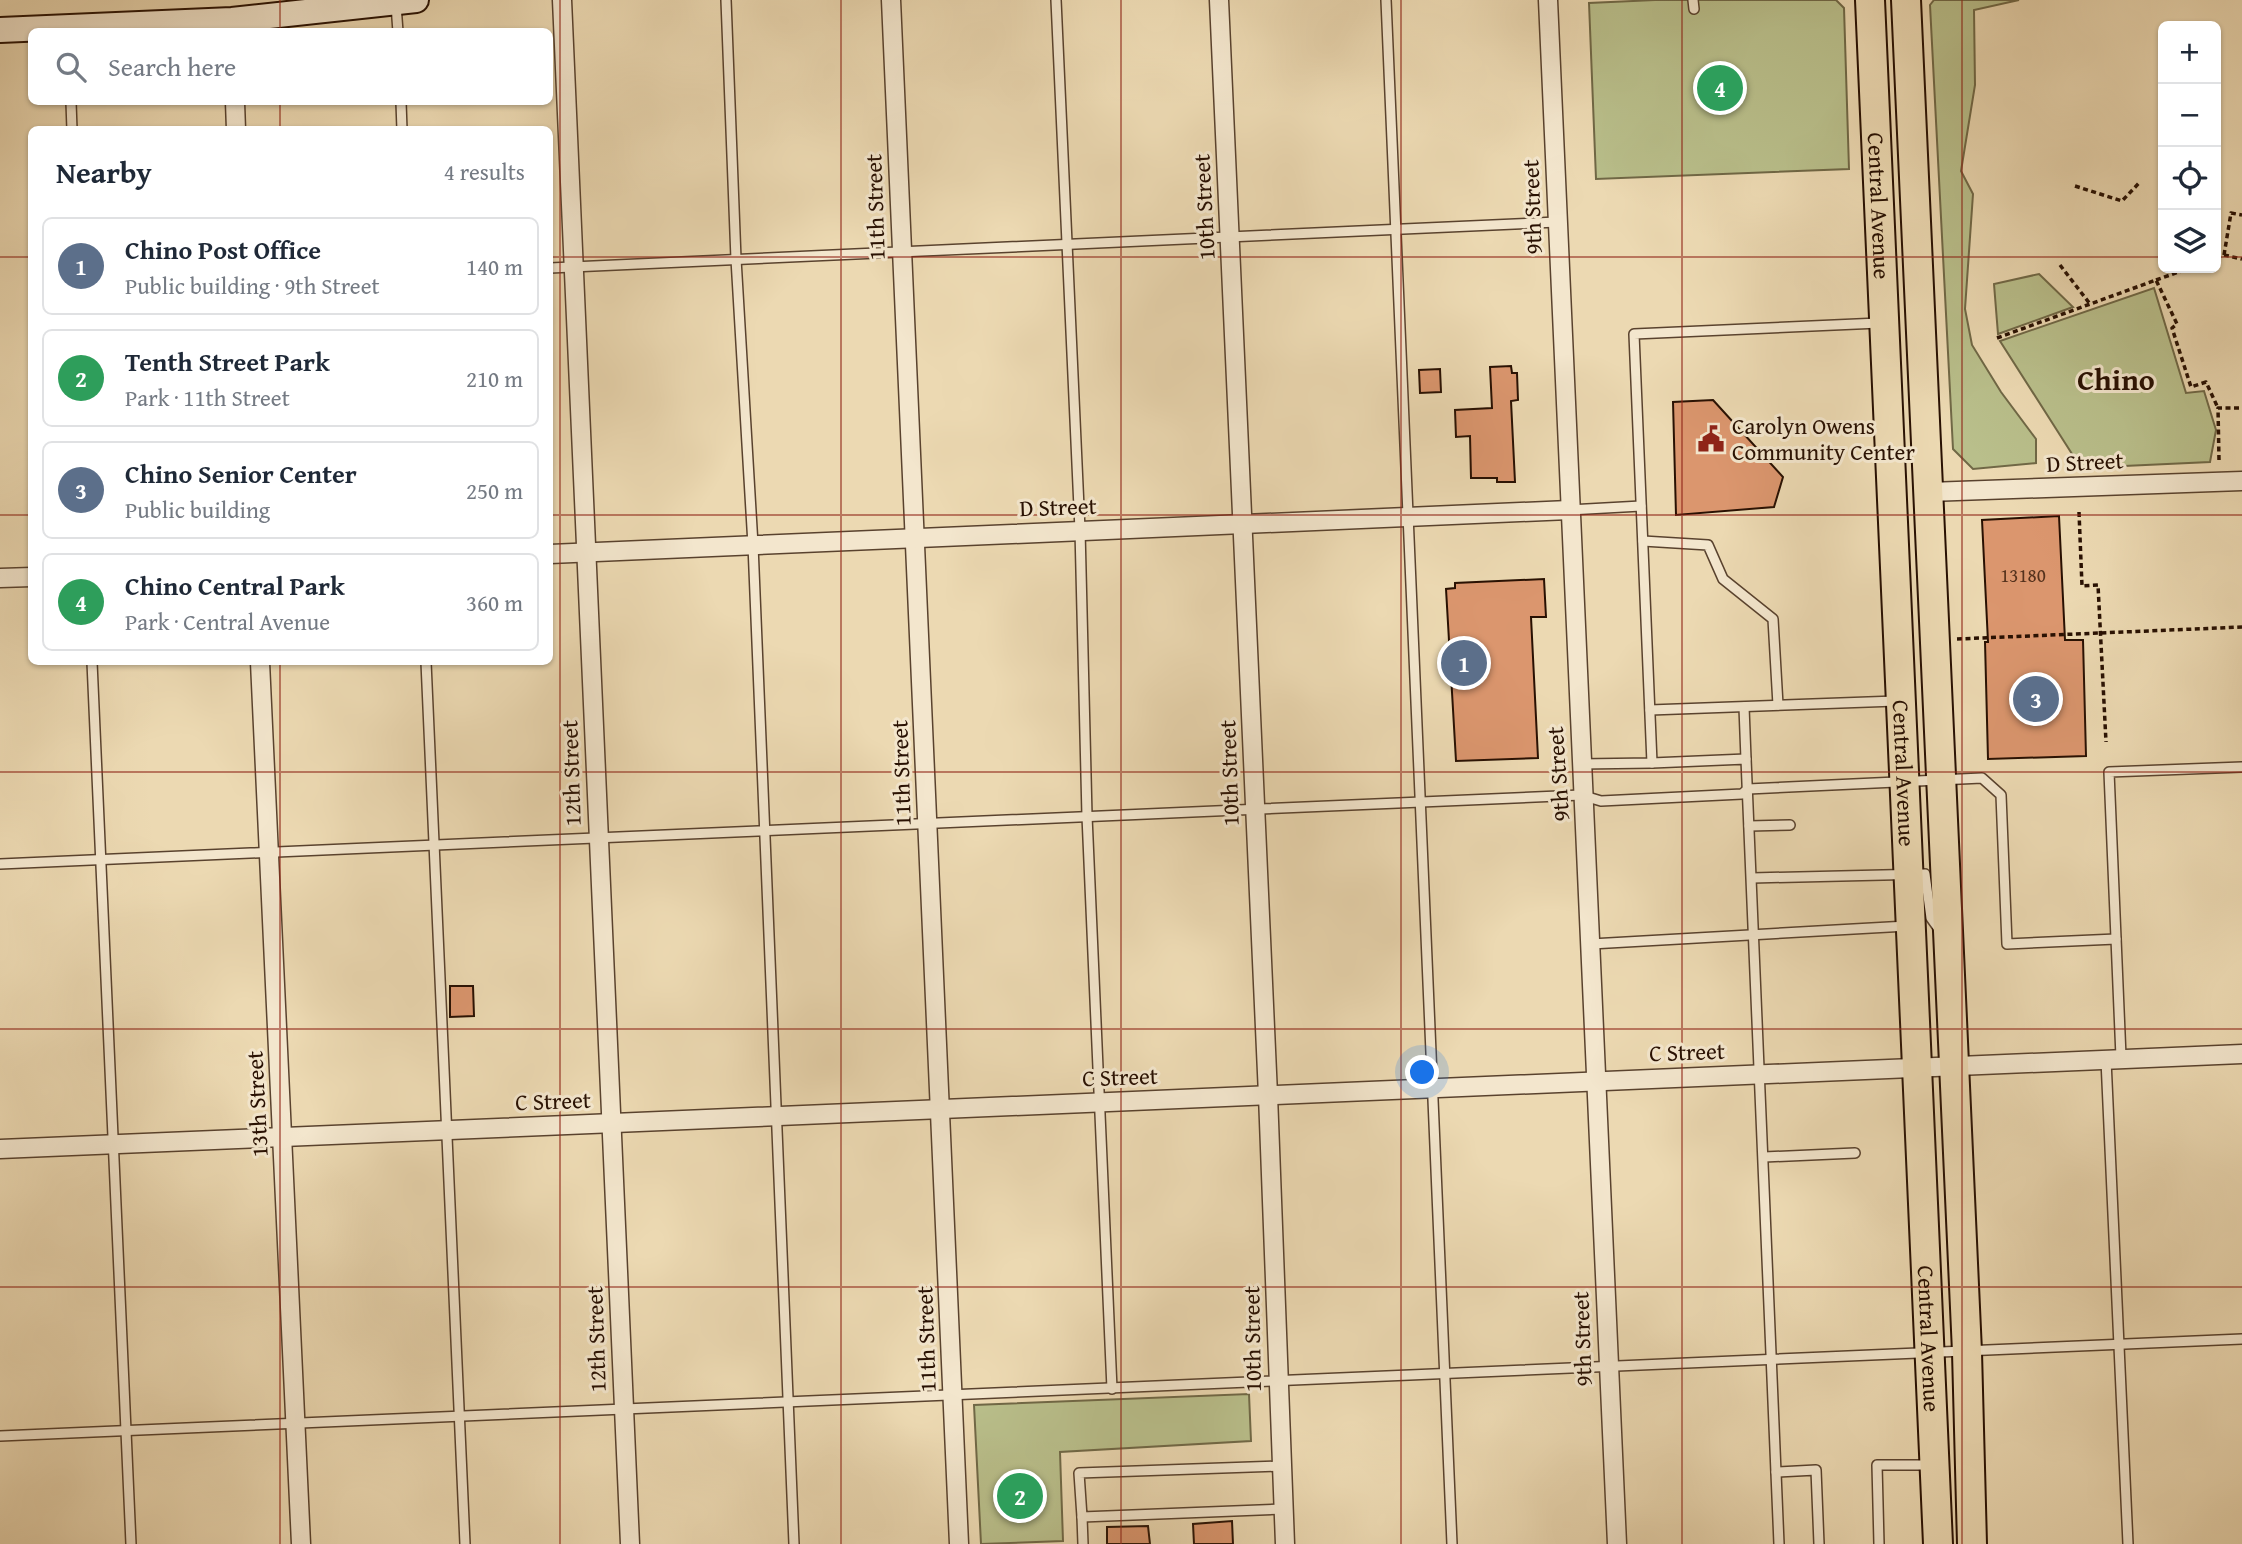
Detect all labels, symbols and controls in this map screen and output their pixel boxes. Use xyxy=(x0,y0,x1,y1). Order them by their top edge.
map controls xyxy=(2158,21,2221,273)
button: + xyxy=(2158,21,2221,84)
search box xyxy=(28,28,553,105)
text: Search here xyxy=(108,47,236,86)
icon: search xyxy=(52,48,90,86)
pin: 4 xyxy=(1697,62,1743,114)
button: − xyxy=(2158,84,2221,147)
street label: Central Avenue xyxy=(1860,132,1899,280)
button: locate xyxy=(2158,147,2221,210)
text: Nearby xyxy=(56,150,152,194)
street label: 11th Street xyxy=(856,153,893,261)
street label: 10th Street xyxy=(1184,153,1223,261)
text: 4 results xyxy=(444,155,525,188)
street label: 9th Street xyxy=(1513,159,1550,255)
button: layers xyxy=(2158,210,2221,273)
text: Chino Post Office xyxy=(125,230,321,269)
text: 1 xyxy=(75,250,87,283)
text: 140 m xyxy=(466,250,523,283)
text: Public building · 9th Street xyxy=(125,269,380,302)
text: Tenth Street Park xyxy=(125,342,330,381)
district label: Chino xyxy=(2077,357,2155,401)
text: 2 xyxy=(75,362,87,395)
text: 210 m xyxy=(466,362,523,395)
text: Park · 11th Street xyxy=(125,381,290,414)
place label: Carolyn Owens Community Center xyxy=(1732,409,1915,468)
public building icon: Carolyn Owens Community Center xyxy=(1696,424,1726,454)
street label: D Street xyxy=(2046,443,2124,480)
text: Chino Senior Center xyxy=(125,454,357,493)
text: 3 xyxy=(75,474,87,507)
text: 250 m xyxy=(466,474,523,507)
street label: D Street xyxy=(1019,489,1097,524)
text: Public building xyxy=(125,493,270,526)
house number: 13180 xyxy=(2000,561,2046,589)
text: Chino Central Park xyxy=(125,566,345,605)
text: 4 xyxy=(75,586,87,619)
text: 360 m xyxy=(466,586,523,619)
text: Park · Central Avenue xyxy=(125,605,330,638)
pin: 1 xyxy=(1441,637,1487,689)
pin: 3 xyxy=(2013,673,2059,725)
street label: Central Avenue xyxy=(1885,699,1924,847)
street label: 12th Street xyxy=(552,719,589,827)
street label: 11th Street xyxy=(882,719,919,827)
street label: 10th Street xyxy=(1210,719,1247,827)
street label: 9th Street xyxy=(1538,725,1577,823)
street label: C Street xyxy=(1649,1034,1725,1069)
street label: 13th Street xyxy=(237,1050,276,1158)
your location xyxy=(1405,1055,1439,1089)
street label: C Street xyxy=(1082,1059,1158,1094)
street label: C Street xyxy=(515,1083,591,1118)
street label: Central Avenue xyxy=(1910,1265,1949,1413)
street label: 12th Street xyxy=(577,1285,614,1393)
street label: 11th Street xyxy=(907,1285,944,1393)
street label: 10th Street xyxy=(1234,1286,1269,1393)
street label: 9th Street xyxy=(1563,1291,1600,1387)
pin: 2 xyxy=(997,1470,1043,1522)

